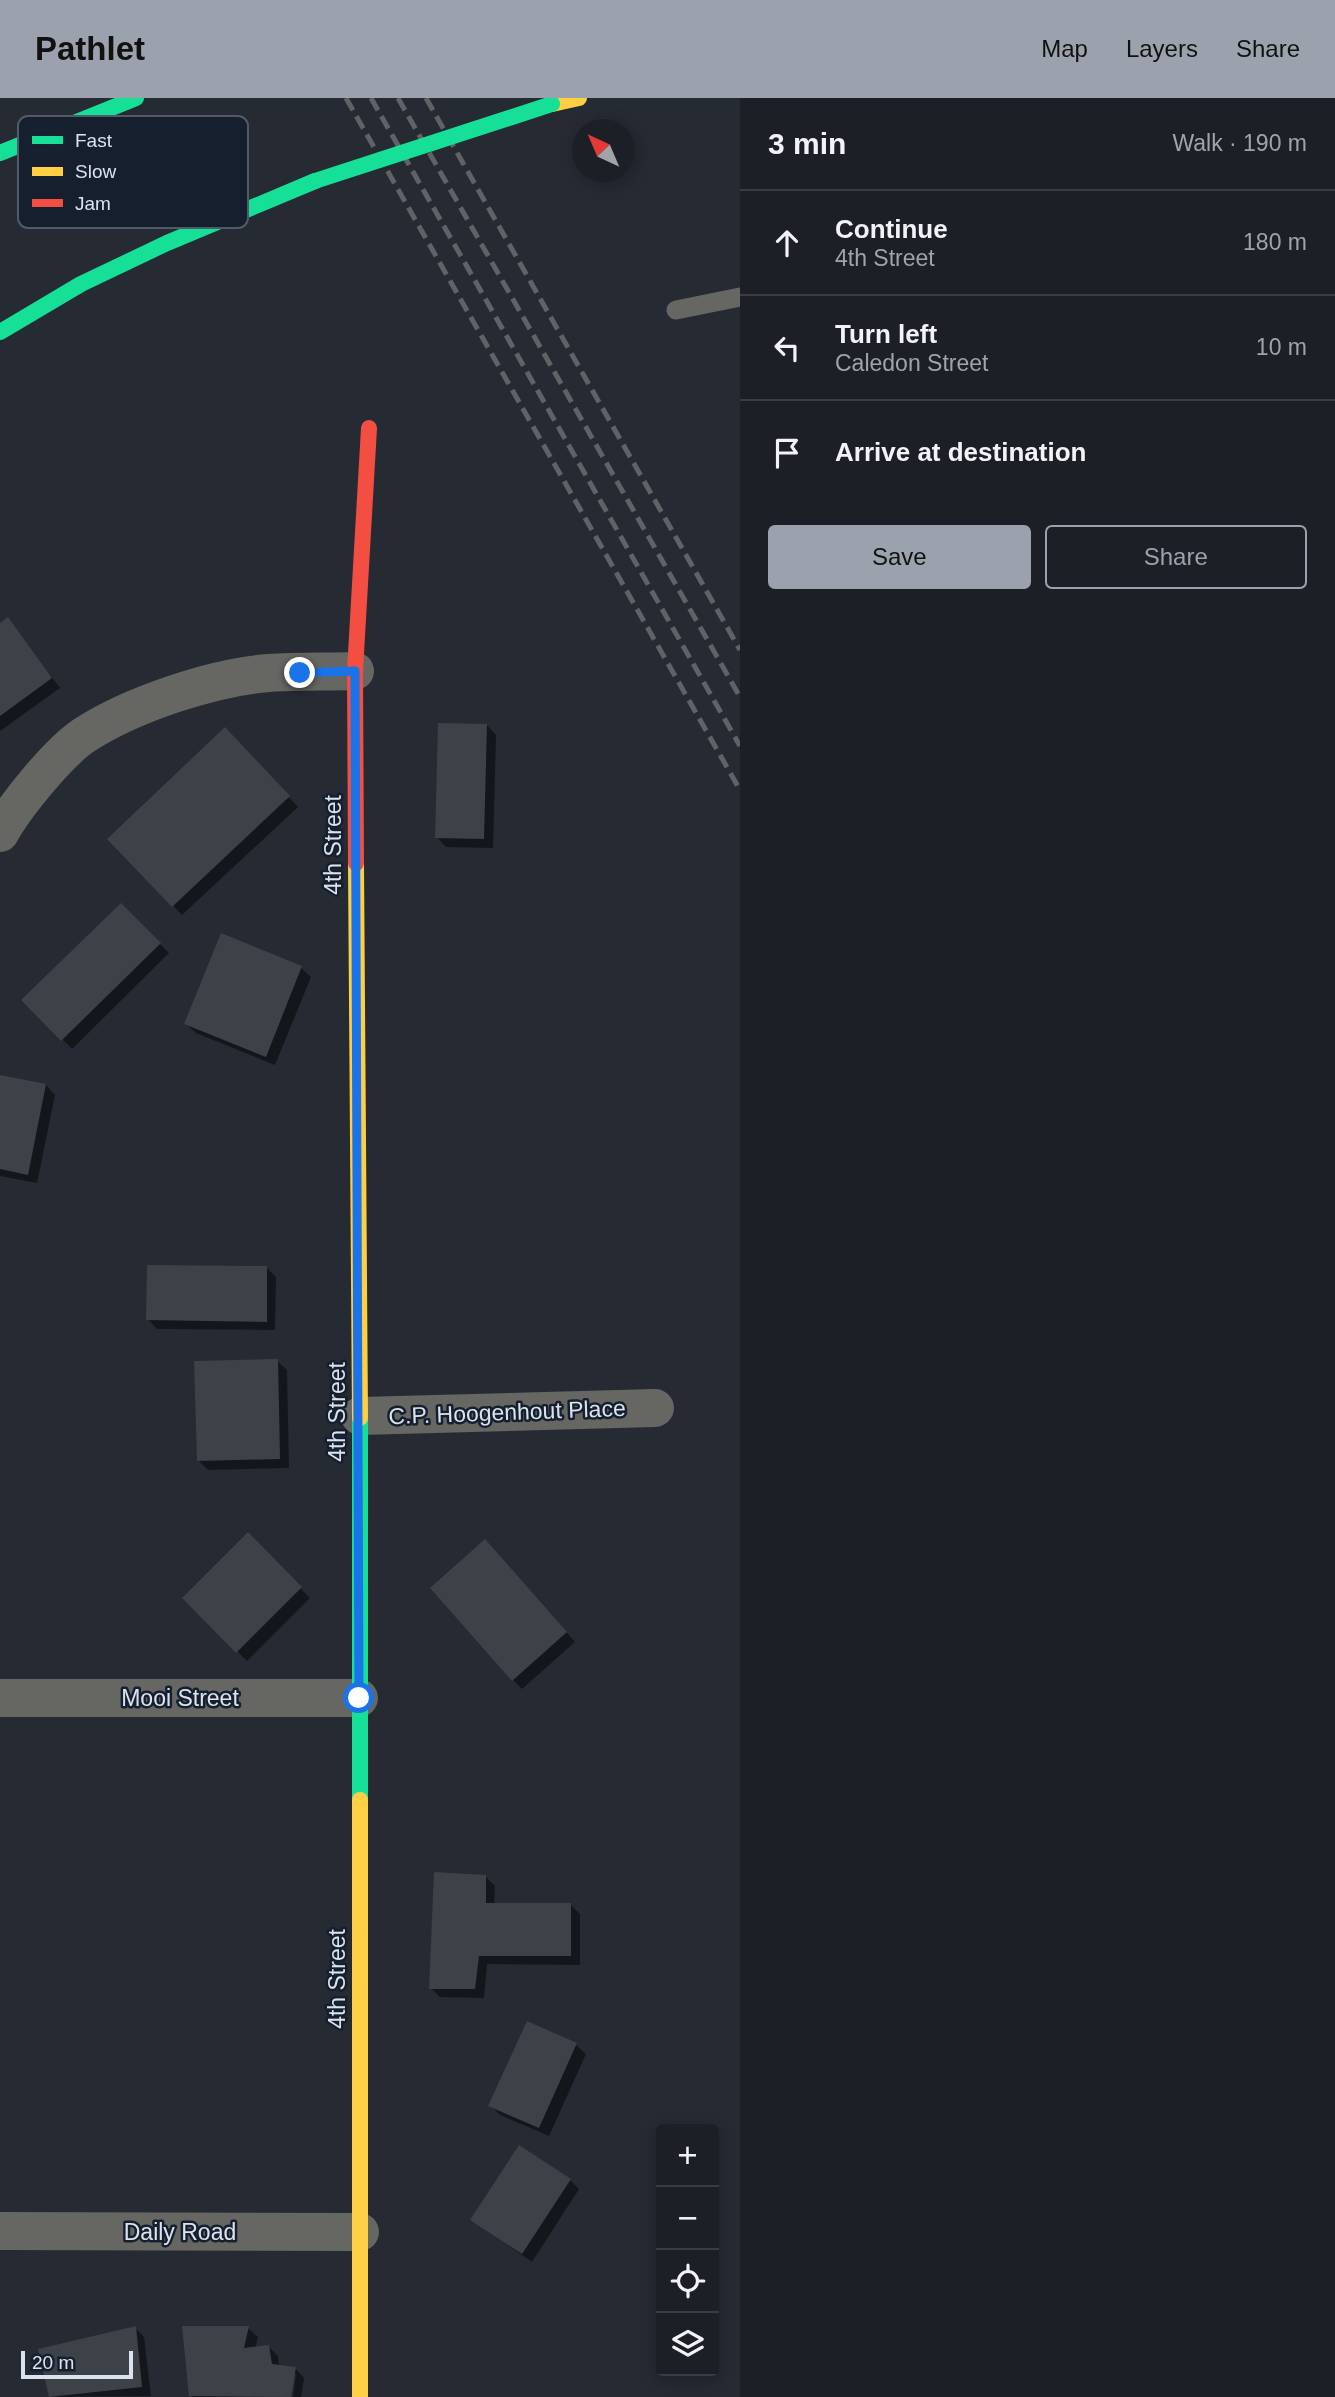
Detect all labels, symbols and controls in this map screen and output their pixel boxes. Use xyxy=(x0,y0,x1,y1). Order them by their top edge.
text: Pathlet xyxy=(35,30,145,67)
text: Map xyxy=(1041,35,1088,62)
text: Layers xyxy=(1126,35,1198,62)
text: Share xyxy=(1236,35,1300,62)
legend xyxy=(18,116,248,228)
north arrow xyxy=(572,119,635,182)
text: 3 min xyxy=(768,127,846,160)
text: Fast xyxy=(75,130,113,151)
text: Walk · 190 m xyxy=(1172,130,1307,156)
text: Slow xyxy=(75,161,116,182)
text: Jam xyxy=(75,193,111,214)
text: Continue xyxy=(835,214,948,244)
icon: ahead xyxy=(768,224,806,262)
text: 180 m xyxy=(1243,229,1307,255)
text: 4th Street xyxy=(835,245,935,271)
text: Turn left xyxy=(835,319,937,349)
icon: left xyxy=(768,329,806,367)
text: 10 m xyxy=(1256,334,1307,360)
text: Caledon Street xyxy=(835,350,988,376)
icon: arrive xyxy=(768,434,806,472)
text: Arrive at destination xyxy=(835,437,1086,467)
button: Save xyxy=(768,525,1031,589)
button: Share xyxy=(1045,525,1307,589)
route end xyxy=(284,657,315,688)
street label: 4th Street xyxy=(320,795,346,895)
street label: 4th Street xyxy=(324,1362,350,1462)
street label: C.P. Hoogenhout Place xyxy=(388,1395,626,1429)
route start xyxy=(343,1682,374,1713)
street label: Mooi Street xyxy=(121,1685,239,1711)
street label: 4th Street xyxy=(324,1929,350,2029)
map controls xyxy=(656,2124,719,2376)
button: + xyxy=(656,2124,719,2187)
button: − xyxy=(656,2187,719,2250)
street label: Daily Road xyxy=(124,2219,236,2245)
button: locate xyxy=(656,2250,719,2313)
button: layers xyxy=(656,2313,719,2376)
scale bar xyxy=(21,2348,133,2380)
text: 20 m xyxy=(32,2352,74,2373)

